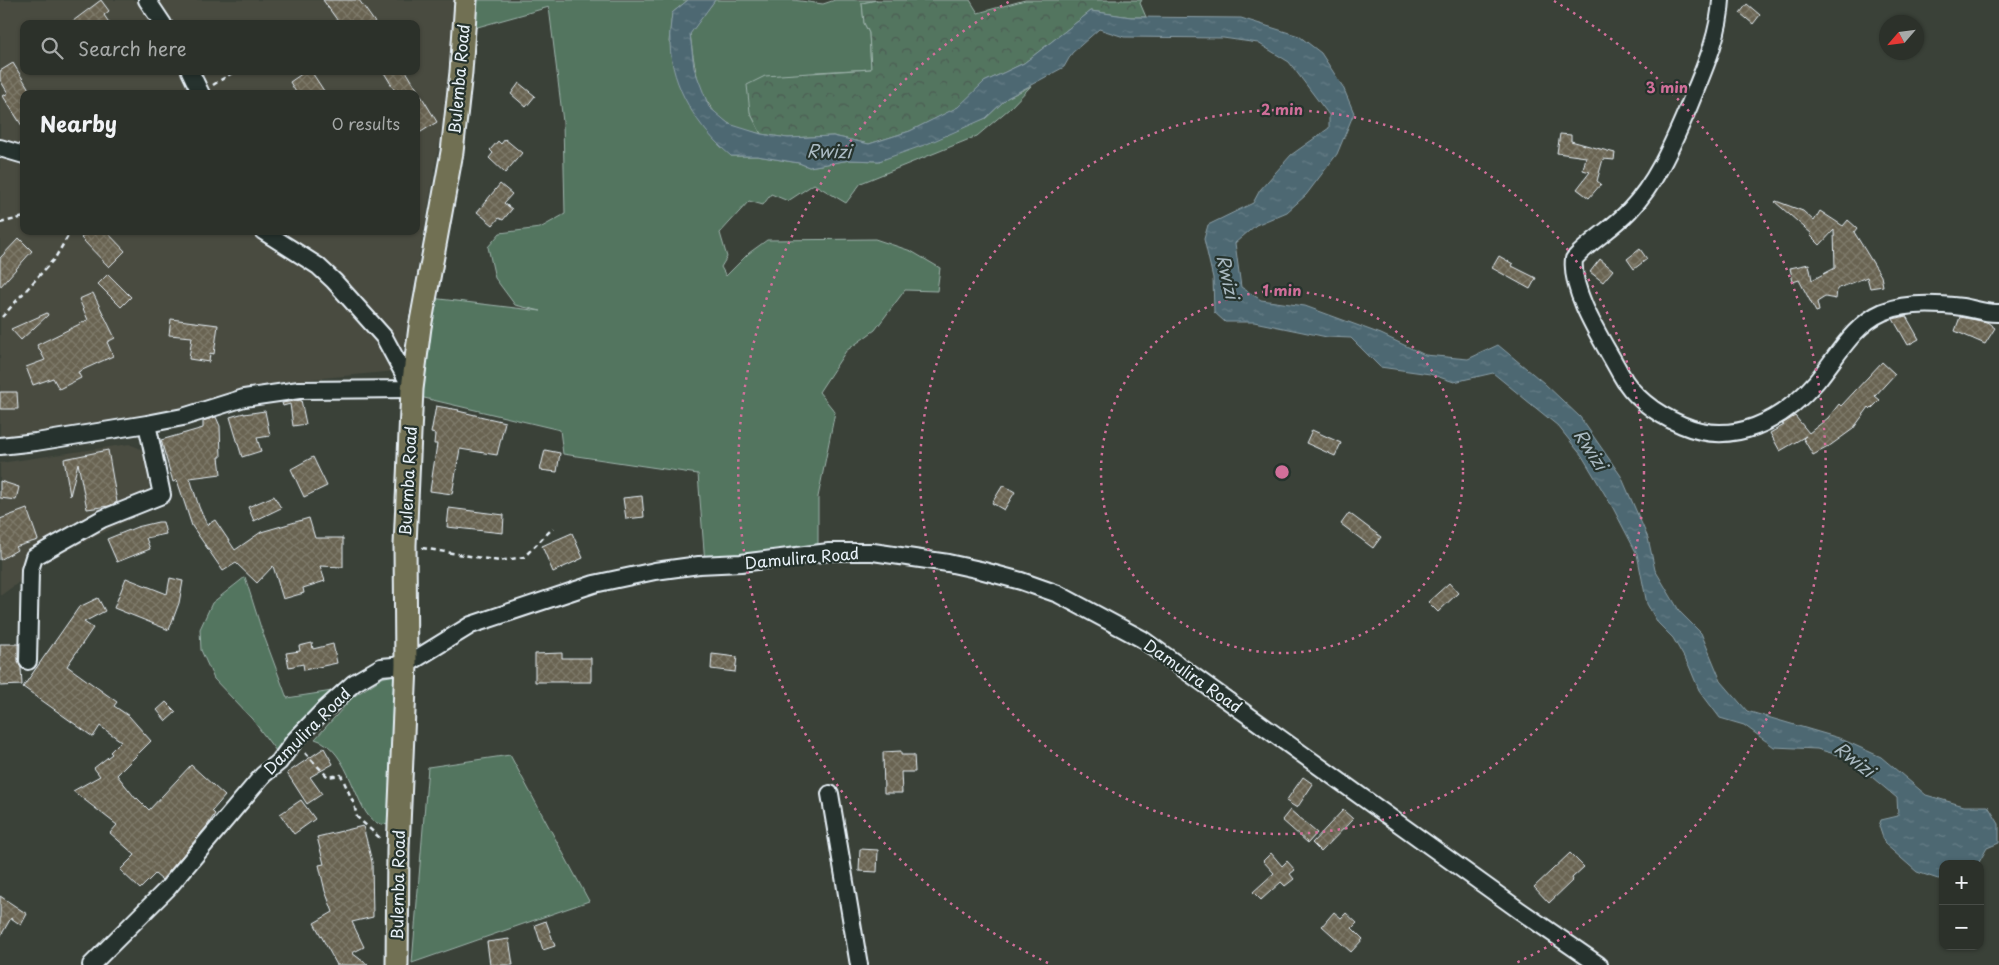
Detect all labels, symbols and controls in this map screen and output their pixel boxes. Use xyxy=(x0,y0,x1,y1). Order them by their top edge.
north arrow xyxy=(1879,15,1924,60)
search box xyxy=(20,20,420,75)
street label: Bulemba Road xyxy=(441,23,475,135)
icon: search xyxy=(38,34,66,62)
text: Search here xyxy=(78,34,187,62)
text: 3 min xyxy=(1646,75,1688,98)
text: 2 min xyxy=(1261,97,1303,120)
text: Nearby xyxy=(40,107,117,139)
text: 0 results xyxy=(332,111,400,135)
water label: Rwizi xyxy=(806,137,854,164)
water label: Rwizi xyxy=(1210,252,1247,304)
text: 1 min xyxy=(1263,278,1301,301)
water label: Rwizi xyxy=(1568,423,1616,478)
street label: Bulemba Road xyxy=(392,425,422,537)
centre of rings xyxy=(1273,463,1291,481)
street label: Damulira Road xyxy=(744,540,860,574)
street label: Damulira Road xyxy=(1140,632,1247,718)
street label: Damulira Road xyxy=(257,681,355,779)
water label: Rwizi xyxy=(1829,734,1883,785)
street label: Bulemba Road xyxy=(384,830,410,940)
map controls xyxy=(1939,860,1984,950)
button: + xyxy=(1939,860,1984,905)
button: − xyxy=(1939,905,1984,950)

